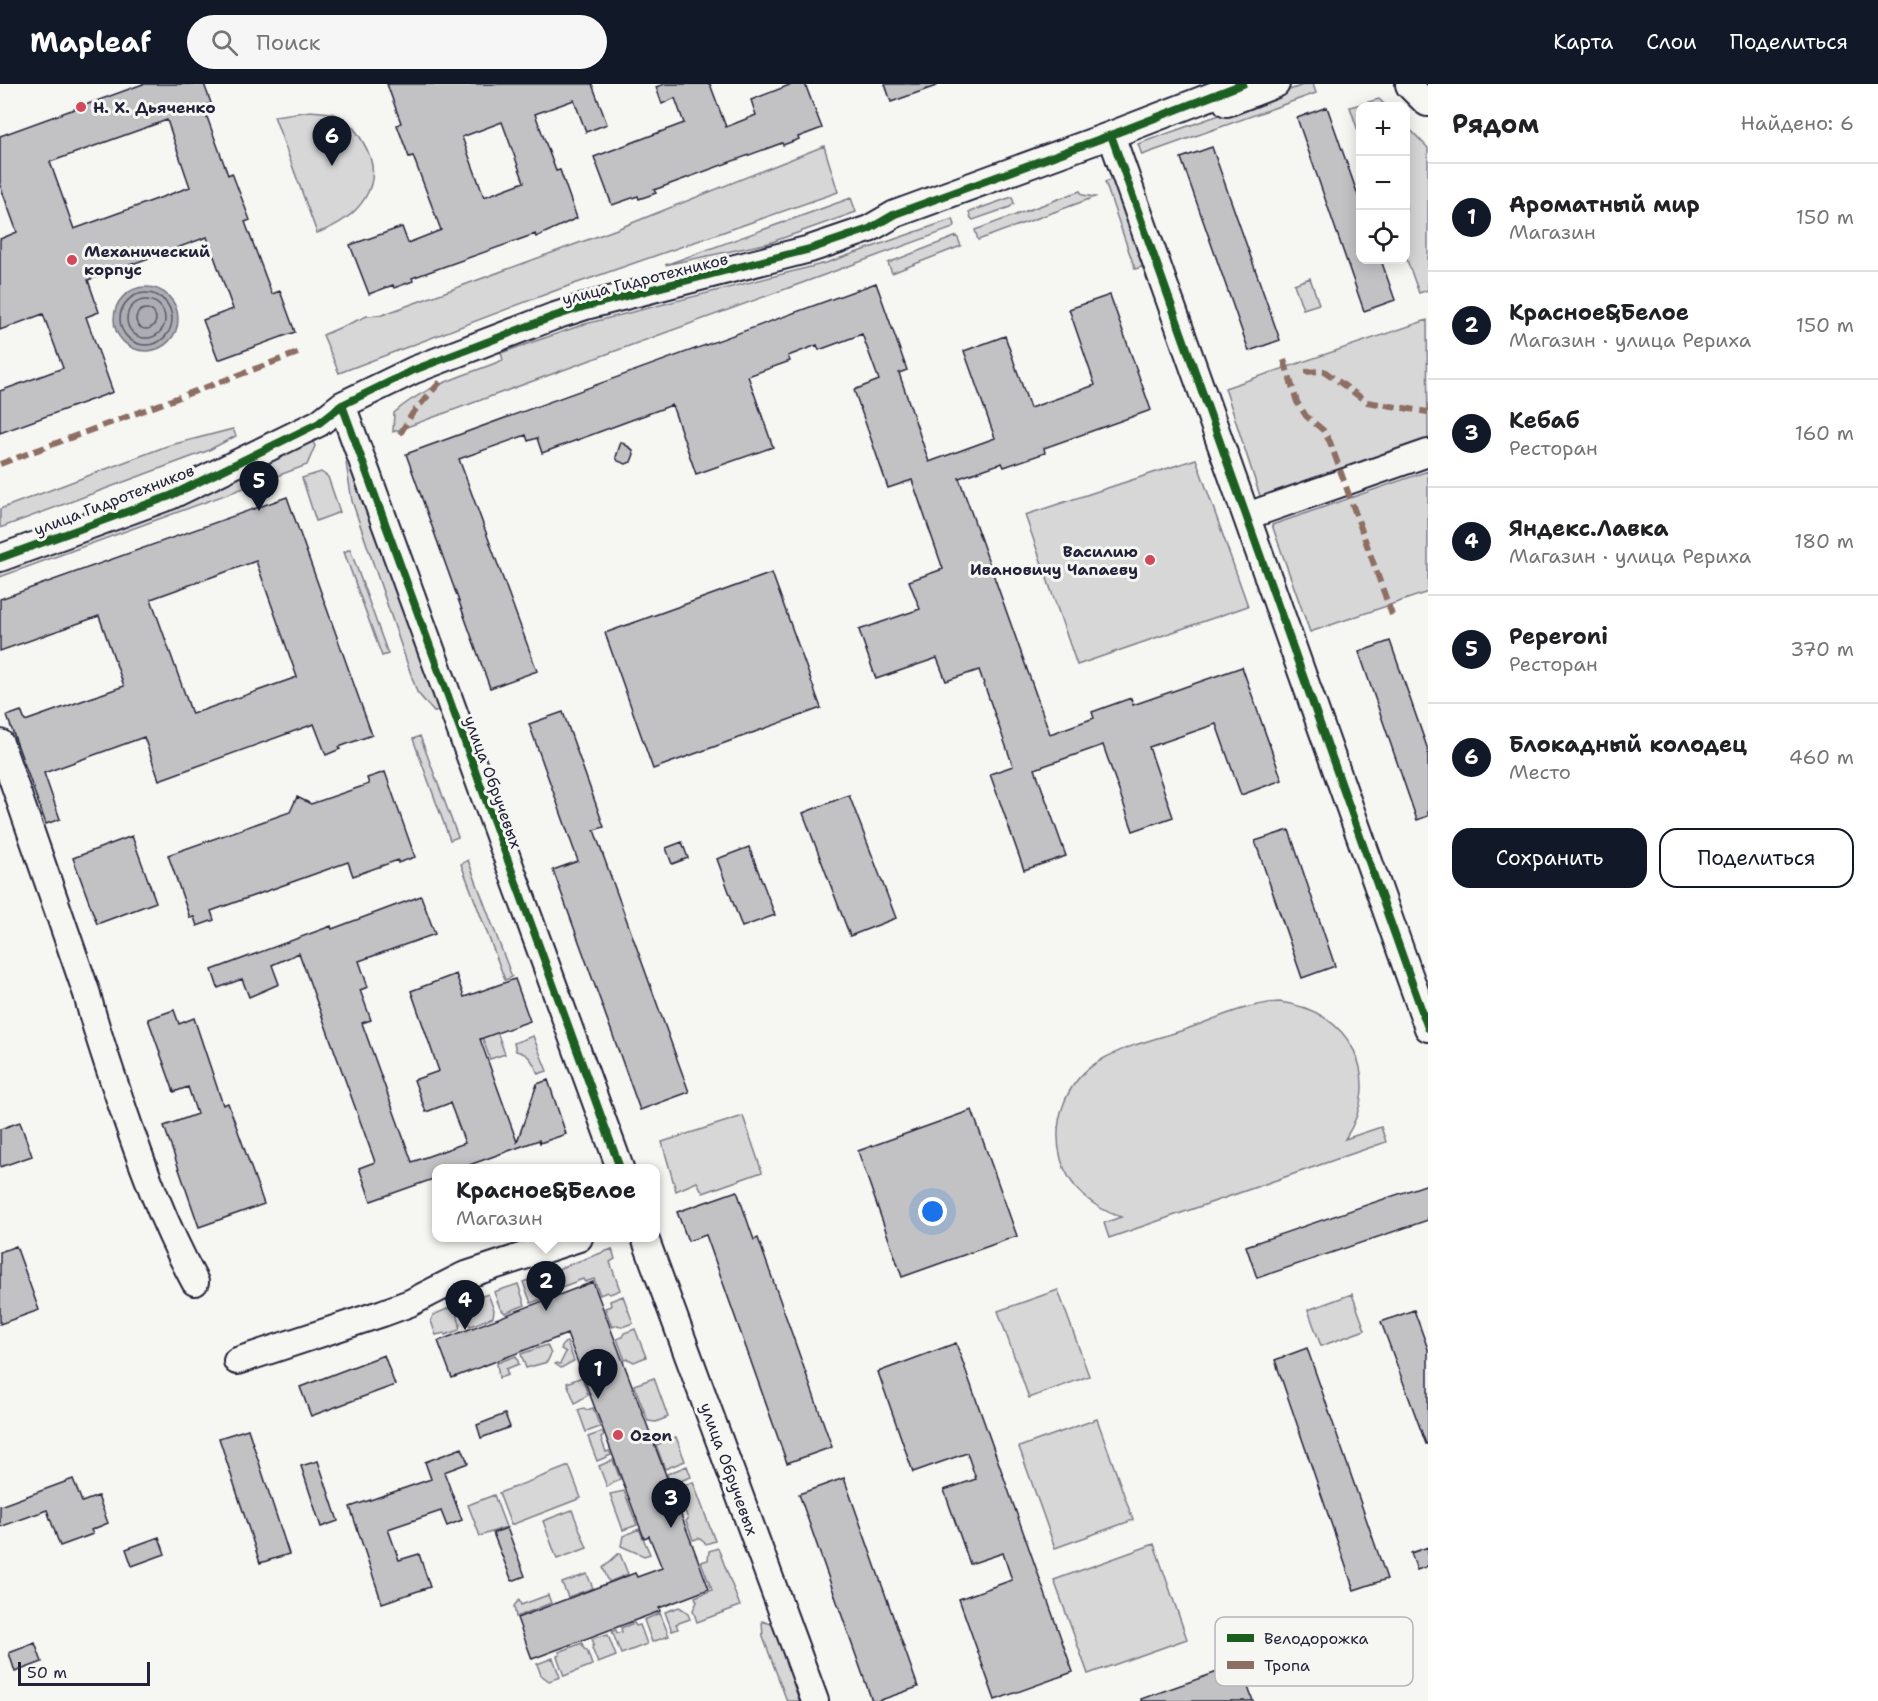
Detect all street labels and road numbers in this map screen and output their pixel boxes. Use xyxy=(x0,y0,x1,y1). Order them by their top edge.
street label: улица Гидротехников xyxy=(560,248,730,310)
street label: улица Гидротехников xyxy=(31,460,197,540)
street label: улица Обручевых xyxy=(459,713,527,851)
street label: улица Обручевых xyxy=(695,1400,763,1538)

